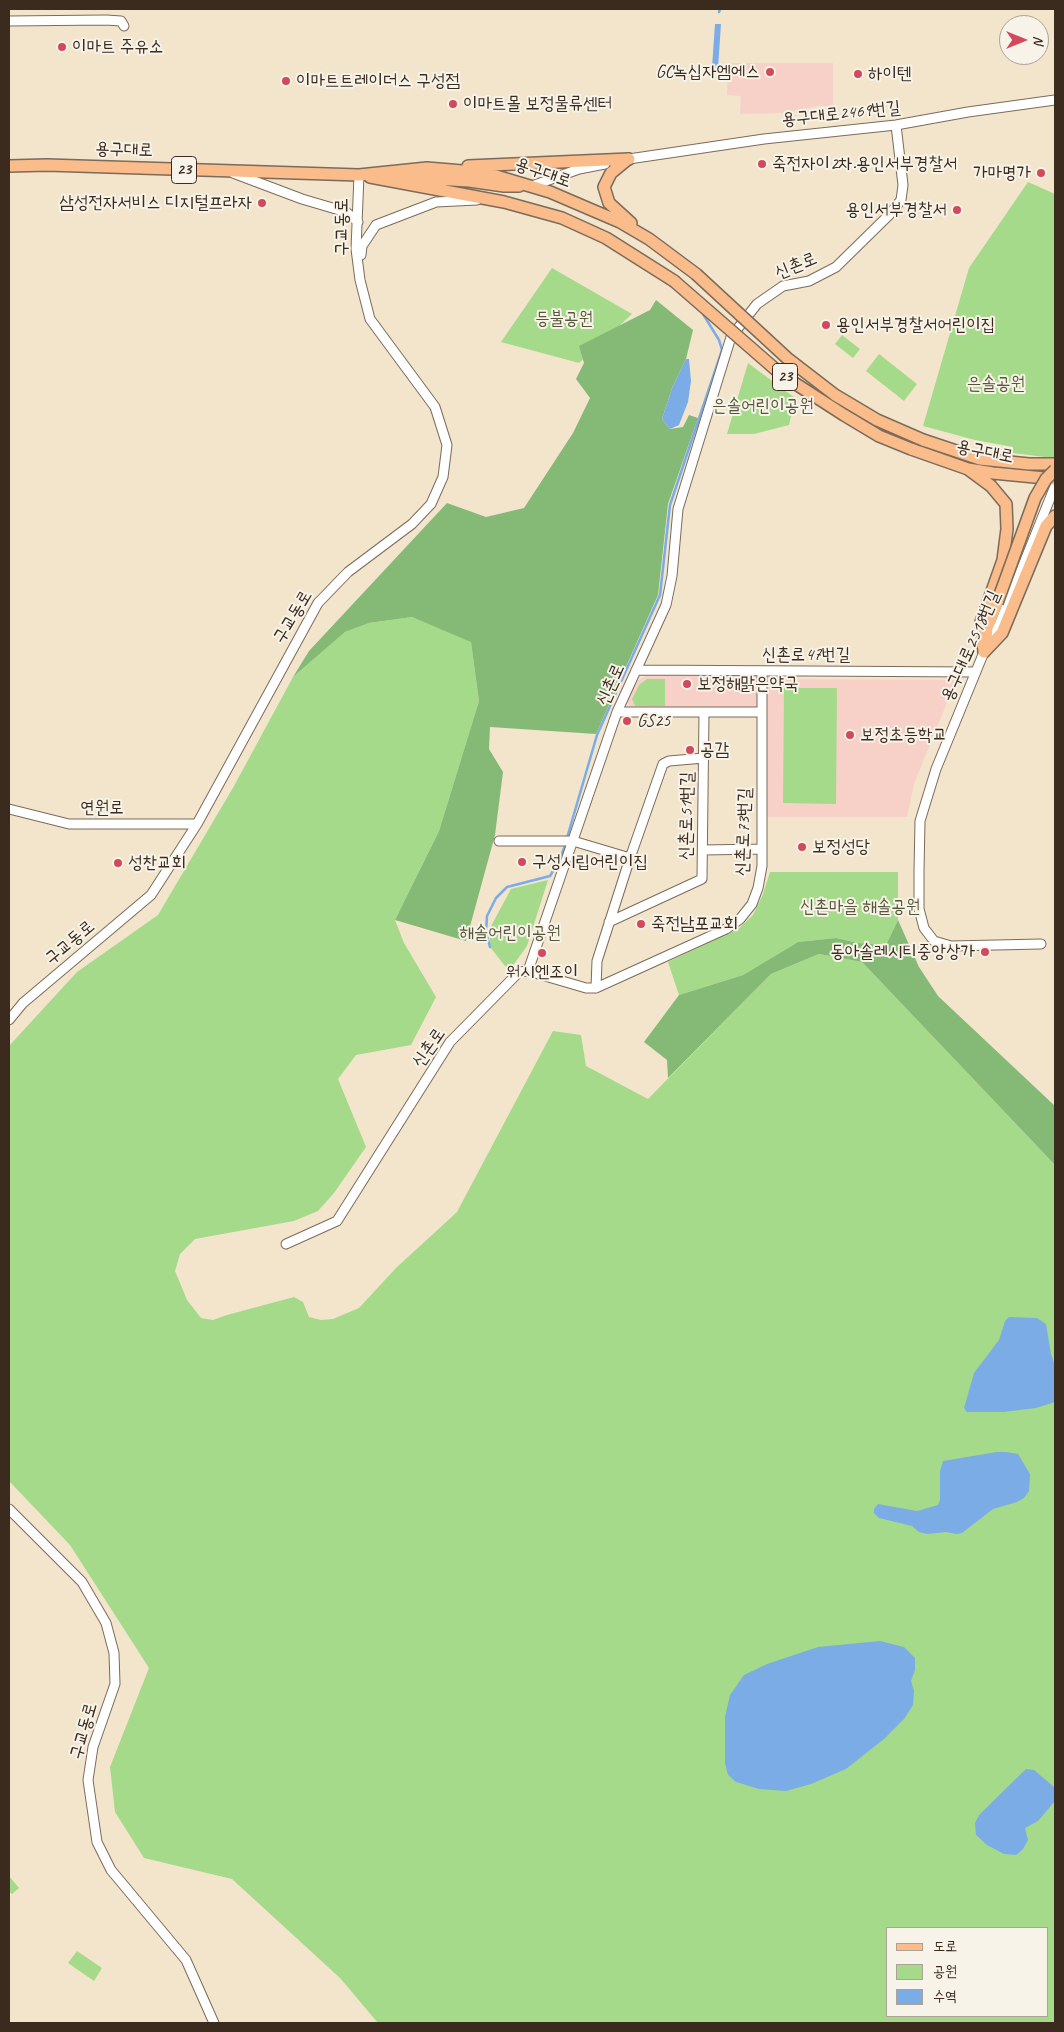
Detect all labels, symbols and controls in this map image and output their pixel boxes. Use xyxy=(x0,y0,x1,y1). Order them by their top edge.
north arrow xyxy=(999,15,1049,65)
place label: 이마트 주유소 xyxy=(72,36,163,58)
text: N xyxy=(1030,36,1047,44)
marker: 이마트 주유소 xyxy=(56,41,68,53)
place label: GC녹십자엠에스 xyxy=(656,61,760,83)
place label: 하이텐 xyxy=(868,63,911,85)
marker: GC녹십자엠에스 xyxy=(764,66,776,78)
marker: 하이텐 xyxy=(852,68,864,80)
place label: 이마트트레이더스 구성점 xyxy=(296,70,460,92)
marker: 이마트트레이더스 구성점 xyxy=(280,75,292,87)
place label: 이마트몰 보정물류센터 xyxy=(463,93,612,115)
street label: 용구대로2469번길 xyxy=(781,97,901,131)
marker: 이마트몰 보정물류센터 xyxy=(447,98,459,110)
street label: 용구대로 xyxy=(95,138,153,162)
street label: 용구대로 xyxy=(512,153,574,193)
place label: 죽전자이2차.용인서부경찰서 xyxy=(772,153,957,175)
road number: 23 xyxy=(172,156,196,184)
marker: 죽전자이2차.용인서부경찰서 xyxy=(756,158,768,170)
place label: 가마명가 xyxy=(973,162,1031,184)
marker: 가마명가 xyxy=(1035,167,1047,179)
place label: 삼성전자서비스 디지털프라자 xyxy=(59,192,252,214)
marker: 삼성전자서비스 디지털프라자 xyxy=(256,197,268,209)
street label: 구교동로 xyxy=(331,198,353,256)
place label: 용인서부경찰서 xyxy=(846,199,947,221)
marker: 용인서부경찰서 xyxy=(951,204,963,216)
street label: 신촌로 xyxy=(772,248,820,284)
park label: 등불공원 xyxy=(535,308,593,330)
place label: 용인서부경찰서어린이집 xyxy=(836,314,995,336)
marker: 용인서부경찰서어린이집 xyxy=(820,319,832,331)
road number: 23 xyxy=(772,364,798,391)
park label: 은솔공원 xyxy=(967,373,1025,395)
park label: 은솔어린이공원 xyxy=(712,395,814,417)
street label: 용구대로 xyxy=(955,436,1015,468)
street label: 구교동로 xyxy=(269,587,317,647)
street label: 용구대로2518번길 xyxy=(937,587,1005,705)
street label: 신촌로47번길 xyxy=(762,644,850,666)
street label: 신촌로 xyxy=(592,661,630,709)
place label: 보정해맑은약국 xyxy=(697,673,798,695)
marker: 보정해맑은약국 xyxy=(681,678,693,690)
place label: GS25 xyxy=(637,710,670,732)
marker: GS25 xyxy=(621,715,633,727)
place label: 보정초등학교 xyxy=(860,724,947,746)
marker: 보정초등학교 xyxy=(844,729,856,741)
place label: 공감 xyxy=(700,739,729,761)
marker: 공감 xyxy=(684,744,696,756)
street label: 신촌로51번길 xyxy=(675,772,699,860)
street label: 신촌로73번길 xyxy=(732,787,756,877)
street label: 연원로 xyxy=(80,797,124,819)
place label: 보정성당 xyxy=(812,836,870,858)
marker: 보정성당 xyxy=(796,841,808,853)
place label: 구성시립어린이집 xyxy=(532,851,648,873)
place label: 성찬교회 xyxy=(128,852,186,874)
marker: 구성시립어린이집 xyxy=(516,856,528,868)
marker: 성찬교회 xyxy=(112,857,124,869)
park label: 신촌마을 해솔공원 xyxy=(800,896,920,918)
place label: 죽전남포교회 xyxy=(651,913,738,935)
street label: 구교동로 xyxy=(41,916,99,970)
marker: 죽전남포교회 xyxy=(635,918,647,930)
park label: 해솔어린이공원 xyxy=(459,922,561,944)
place label: 동아솔레시티중앙상가 xyxy=(830,941,975,963)
marker: 동아솔레시티중앙상가 xyxy=(979,946,991,958)
marker: 워시엔조이 xyxy=(536,947,548,959)
place label: 워시엔조이 xyxy=(506,961,578,983)
street label: 신촌로 xyxy=(408,1024,450,1072)
street label: 구교동로 xyxy=(66,1700,102,1762)
legend xyxy=(886,1927,1049,2017)
text: 도로 xyxy=(933,1937,957,1956)
text: 공원 xyxy=(933,1962,957,1981)
text: 수역 xyxy=(933,1987,957,2006)

